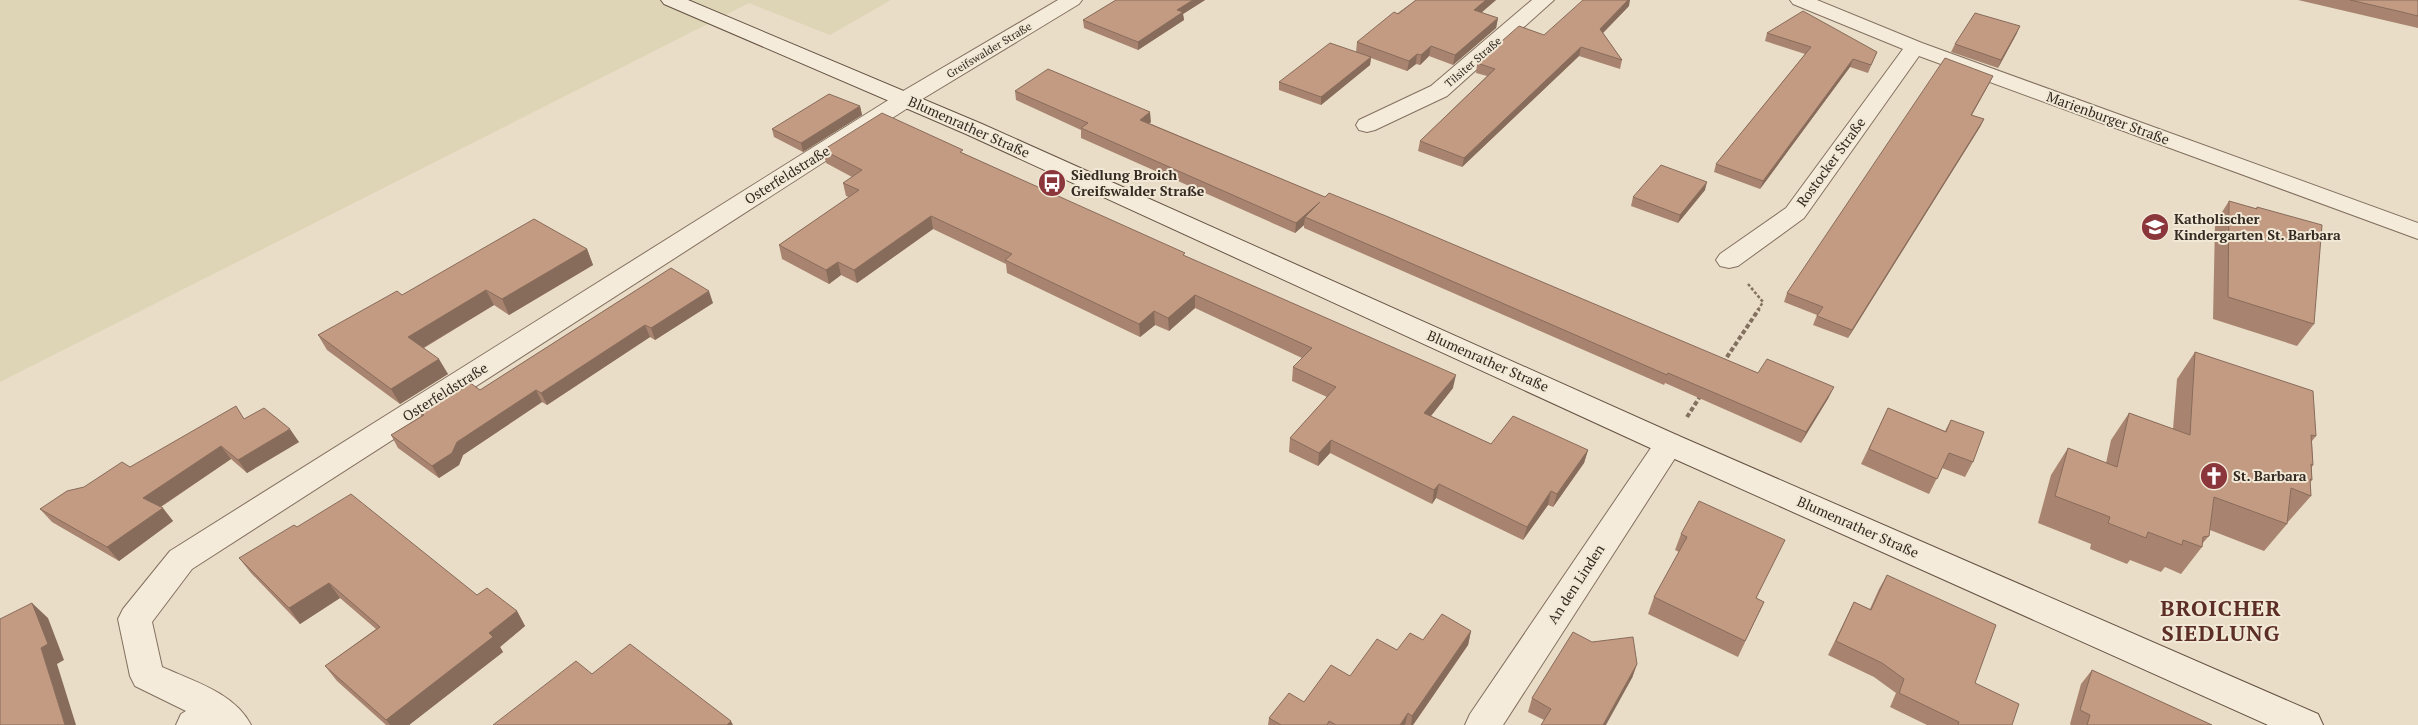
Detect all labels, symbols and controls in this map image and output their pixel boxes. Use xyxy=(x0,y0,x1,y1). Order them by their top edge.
street label: Greifswalder Straße xyxy=(944,19,1035,81)
street label: Tilsiter Straße xyxy=(1442,33,1504,90)
street label: Marienburger Straße xyxy=(2044,86,2172,149)
street label: Blumenrather Straße xyxy=(905,91,1033,162)
street label: Rostocker Straße xyxy=(1792,113,1869,210)
street label: Osterfeldstraße xyxy=(740,141,833,208)
place label: Siedlung Broich Greifswalder Straße xyxy=(1071,165,1205,200)
bus stop icon: Siedlung Broich Greifswalder Straße xyxy=(1037,168,1067,198)
place label: Katholischer Kindergarten St. Barbara xyxy=(2174,209,2341,244)
school or university icon: Katholischer Kindergarten St. Barbara xyxy=(2140,212,2170,242)
street label: Blumenrather Straße xyxy=(1424,325,1552,396)
street label: Osterfeldstraße xyxy=(398,358,491,425)
church icon: St. Barbara xyxy=(2199,461,2229,491)
place label: St. Barbara xyxy=(2233,466,2307,485)
street label: Blumenrather Straße xyxy=(1794,491,1922,562)
street label: An den Linden xyxy=(1543,540,1609,627)
district label: BROICHER SIEDLUNG xyxy=(2160,593,2282,647)

